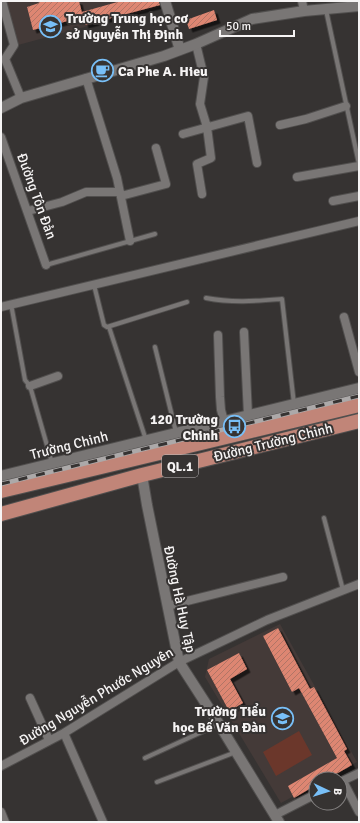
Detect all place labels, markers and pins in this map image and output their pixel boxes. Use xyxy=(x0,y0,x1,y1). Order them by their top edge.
place label: Trường Trung học cơ sở Nguyễn Thị Định xyxy=(66,10,189,43)
school or university icon: Trường Trung học cơ sở Nguyễn Thị Định xyxy=(38,13,64,39)
cafe icon: Ca Phe A. Hieu xyxy=(90,58,116,84)
place label: Ca Phe A. Hieu xyxy=(118,63,208,80)
place label: 120 Trường Chinh xyxy=(150,411,218,444)
bus stop icon: 120 Trường Chinh xyxy=(221,414,247,440)
place label: Trường Tiểu học Bế Văn Đàn xyxy=(173,703,266,736)
school or university icon: Trường Tiểu học Bế Văn Đàn xyxy=(269,706,295,732)

